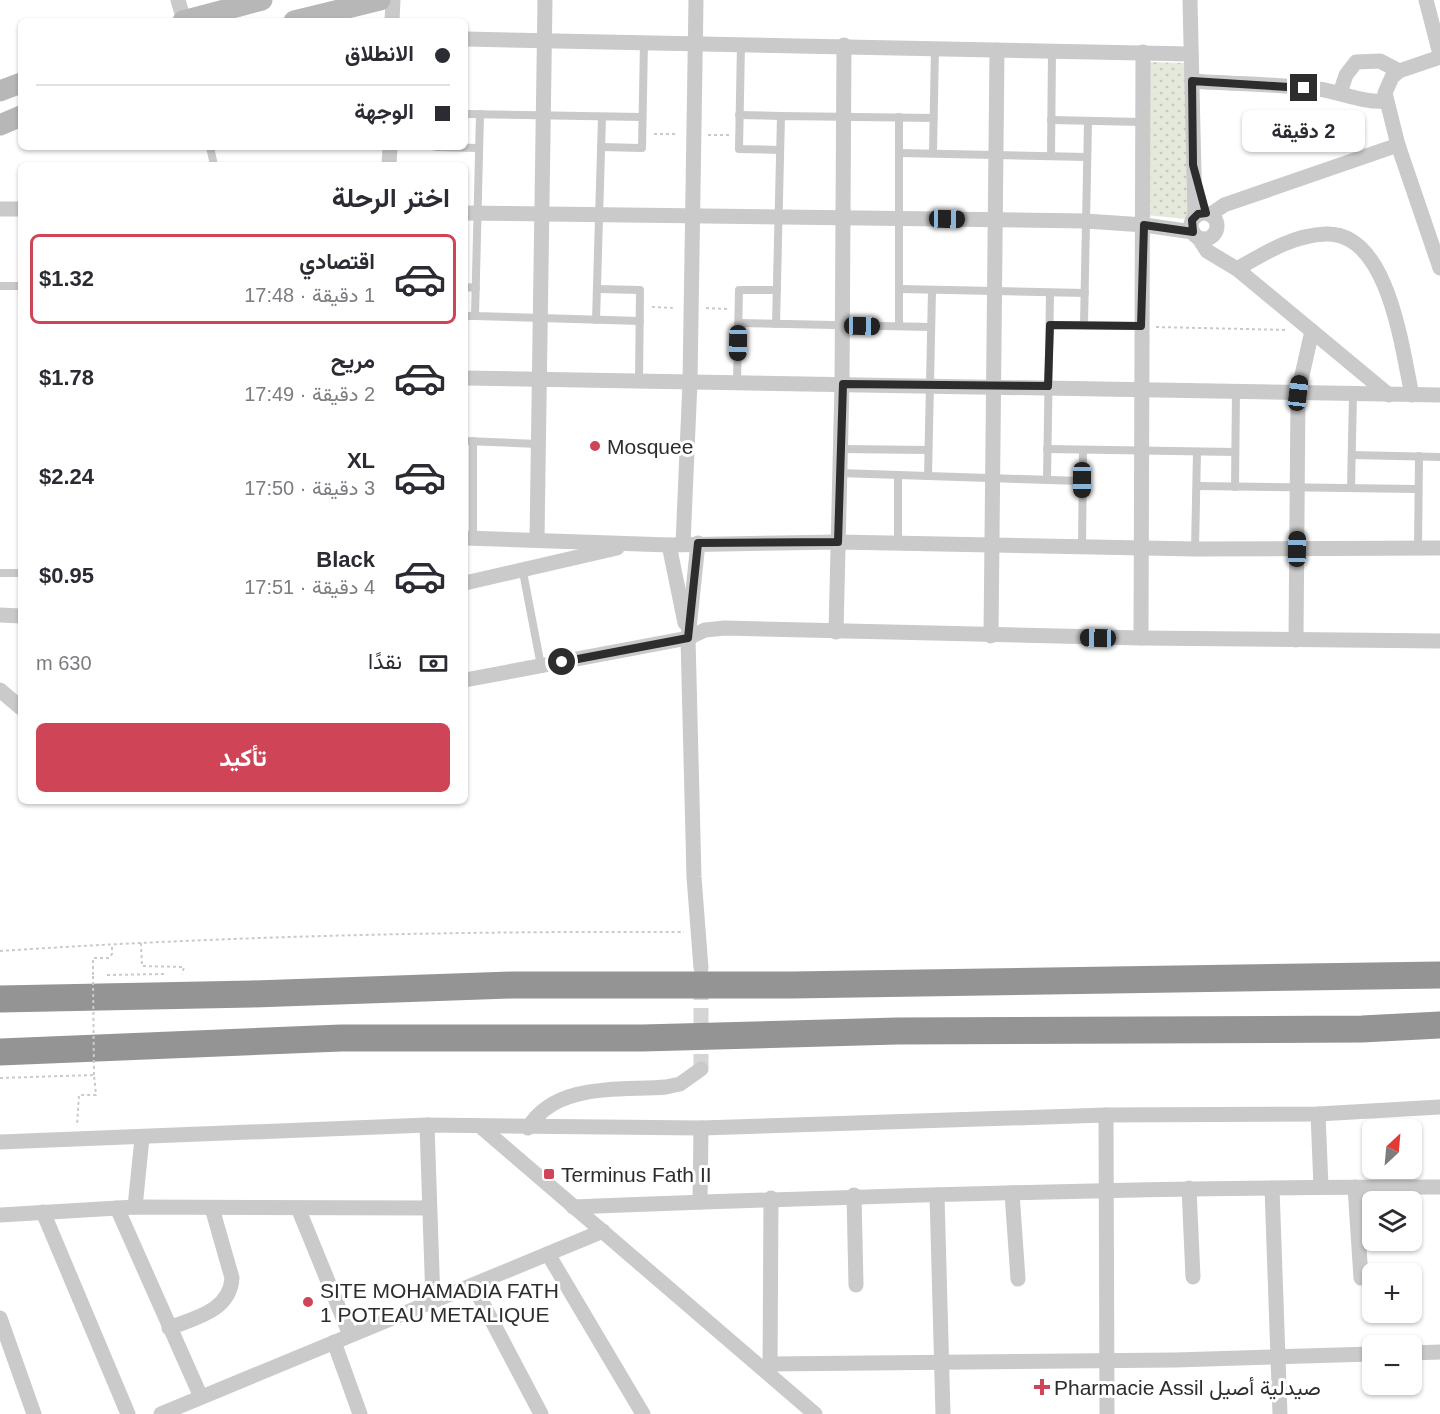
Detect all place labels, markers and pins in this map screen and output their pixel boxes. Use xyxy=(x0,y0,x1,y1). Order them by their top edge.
place label: Mosquee xyxy=(607,435,693,458)
marker: Mosquee xyxy=(588,439,602,453)
place label: Terminus Fath II xyxy=(561,1163,712,1186)
marker: Terminus Fath II xyxy=(542,1167,556,1181)
place label: SITE MOHAMADIA FATH 1 POTEAU METALIQUE xyxy=(320,1279,559,1326)
marker: SITE MOHAMADIA FATH 1 POTEAU METALIQUE xyxy=(301,1295,315,1309)
place label: Pharmacie Assil صيدلية أصيل xyxy=(1054,1376,1321,1400)
marker: Pharmacie Assil صيدلية أصيل xyxy=(1035,1380,1049,1394)

